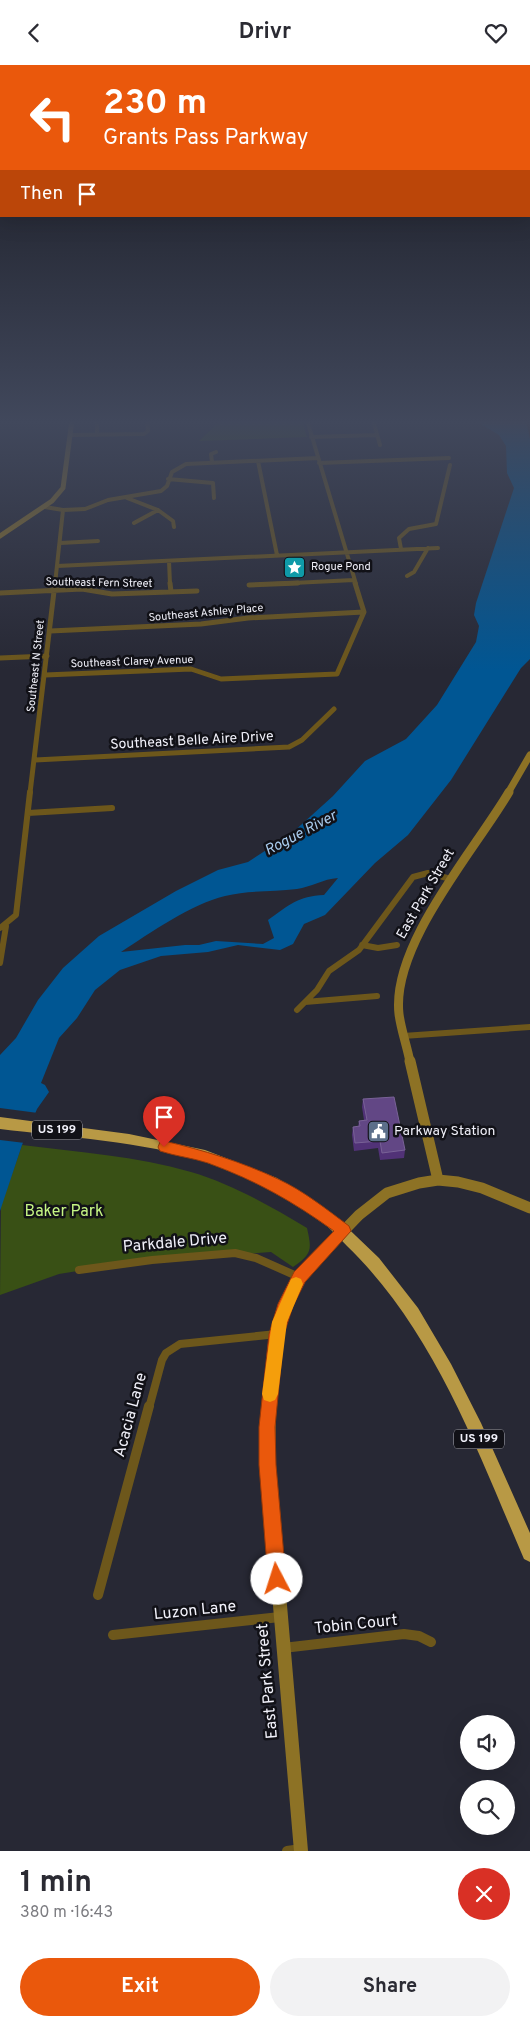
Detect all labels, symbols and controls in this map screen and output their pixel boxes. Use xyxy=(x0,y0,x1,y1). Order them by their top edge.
icon: back xyxy=(20,19,48,47)
text: Drivr xyxy=(239,19,291,46)
icon: heart xyxy=(482,19,510,47)
text: 230 m xyxy=(103,82,207,126)
icon: left xyxy=(20,85,85,150)
text: Grants Pass Parkway xyxy=(103,125,308,152)
icon: arrive xyxy=(73,180,101,208)
text: Then xyxy=(20,182,63,206)
place icon: Rogue Pond xyxy=(283,555,307,579)
place label: Rogue Pond xyxy=(311,560,371,574)
street label: Southeast Fern Street xyxy=(45,575,153,591)
street label: Southeast Ashley Place xyxy=(148,601,264,625)
street label: Southeast N Street xyxy=(24,619,48,713)
street label: Southeast Clarey Avenue xyxy=(70,653,194,671)
street label: Southeast Belle Aire Drive xyxy=(110,728,274,754)
water label: Rogue River xyxy=(262,807,341,861)
street label: East Park Street xyxy=(393,846,459,942)
pin xyxy=(143,1096,185,1147)
icon: arrive xyxy=(150,1103,178,1131)
public building icon: Parkway Station xyxy=(366,1119,390,1143)
road number: US 199 xyxy=(32,1121,82,1139)
place label: Parkway Station xyxy=(394,1123,495,1140)
park label: Baker Park xyxy=(25,1202,103,1222)
street label: Parkdale Drive xyxy=(122,1228,228,1258)
street label: Acacia Lane xyxy=(110,1370,152,1460)
road number: US 199 xyxy=(454,1430,504,1449)
position arrow xyxy=(250,1552,302,1604)
street label: Luzon Lane xyxy=(153,1597,237,1625)
street label: Tobin Court xyxy=(313,1611,399,1639)
street label: East Park Street xyxy=(253,1622,283,1740)
map controls xyxy=(460,1715,515,1835)
button: sound xyxy=(460,1715,515,1770)
button: search xyxy=(460,1780,515,1835)
text: 1 min xyxy=(20,1865,92,1902)
button: close xyxy=(458,1868,510,1920)
text: 380 m · 16:43 xyxy=(20,1903,113,1923)
button: Exit xyxy=(20,1958,260,2016)
button: Share xyxy=(270,1958,510,2016)

